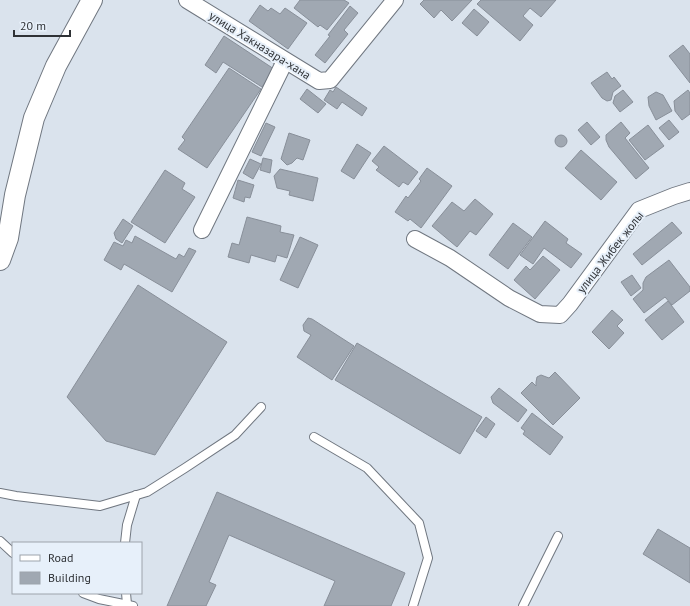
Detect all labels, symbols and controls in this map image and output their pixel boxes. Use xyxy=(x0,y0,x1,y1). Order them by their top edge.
street label: улица Хакназара-хана xyxy=(206,8,314,82)
scale bar xyxy=(14,12,70,38)
text: 20 m xyxy=(20,18,46,33)
street label: улица Жибек жолы xyxy=(573,208,647,296)
legend xyxy=(12,542,142,594)
text: Road xyxy=(48,550,73,565)
text: Building xyxy=(48,570,91,585)

